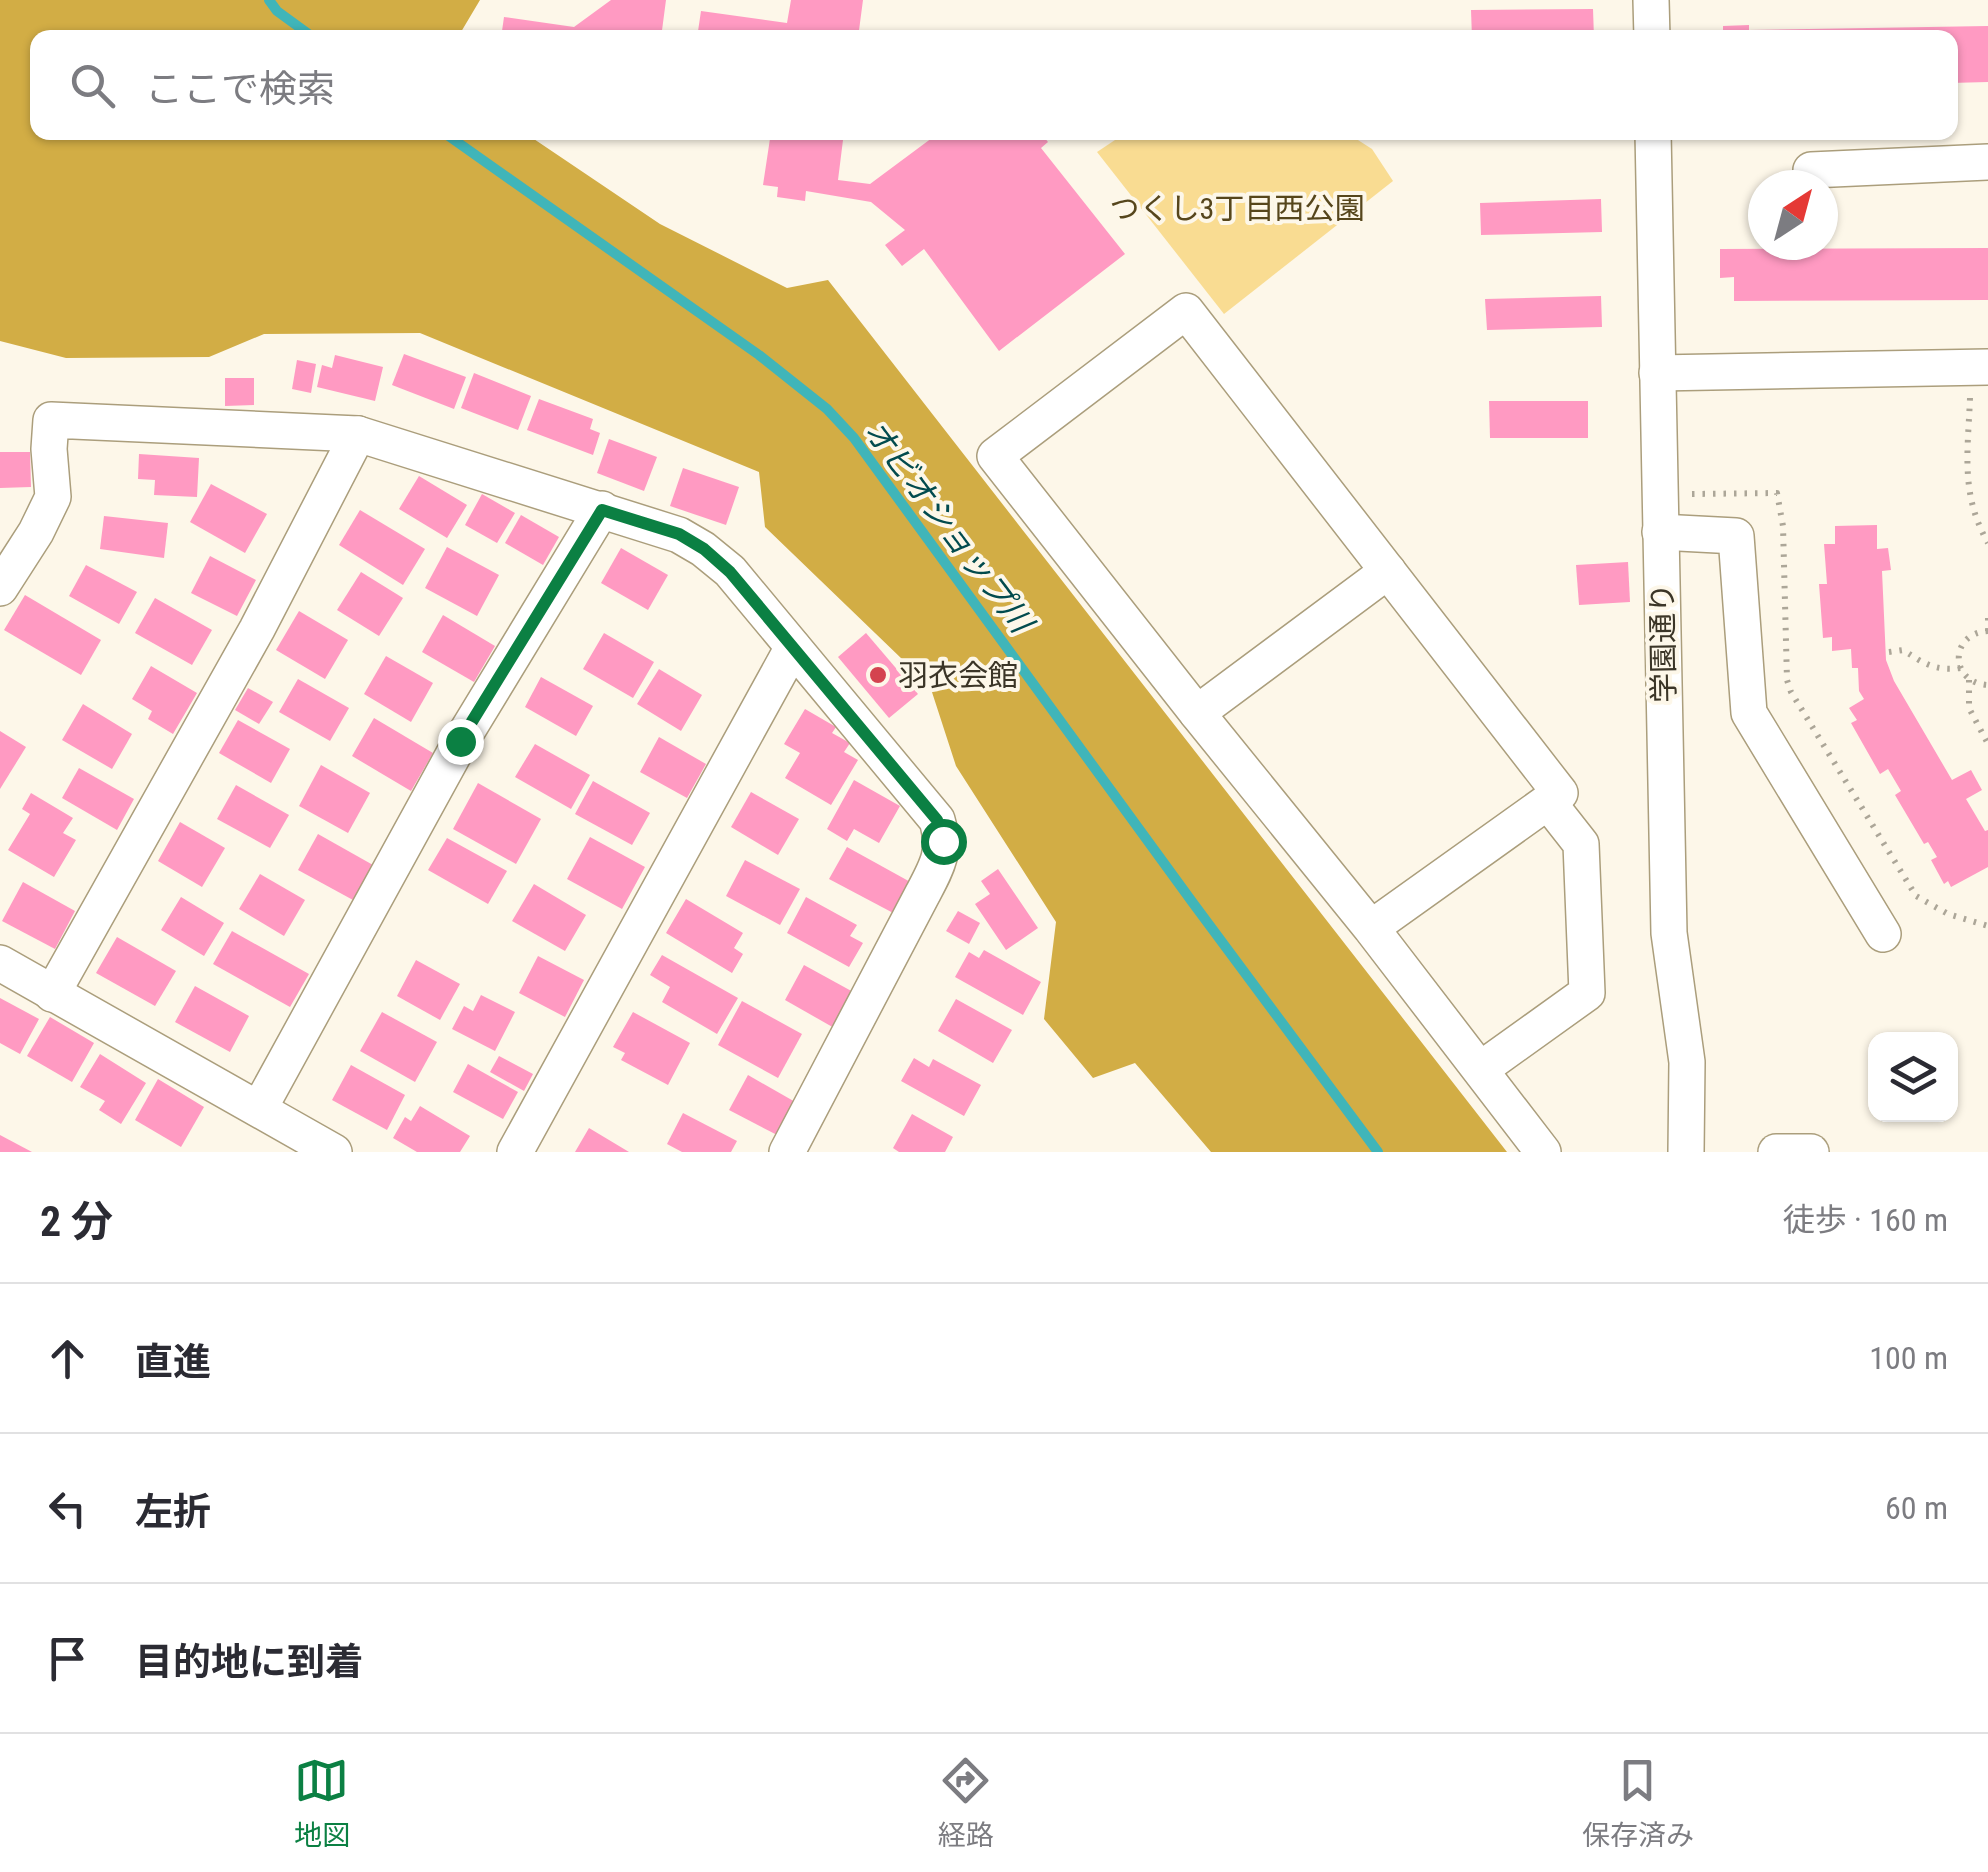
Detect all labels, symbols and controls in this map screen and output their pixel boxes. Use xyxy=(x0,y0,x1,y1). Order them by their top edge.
search box xyxy=(30,30,1958,140)
icon: search xyxy=(65,58,120,113)
text: ここで検索 xyxy=(145,67,335,111)
north arrow xyxy=(1748,170,1838,260)
park label: つくし3丁目西公園 xyxy=(1110,191,1364,226)
water label: オビオショップ川 xyxy=(856,412,1042,642)
street label: 学園通り xyxy=(1644,583,1682,703)
place label: 羽衣会館 xyxy=(898,658,1018,693)
marker: 羽衣会館 xyxy=(867,664,889,686)
route end xyxy=(438,719,484,765)
route start xyxy=(921,819,967,865)
map controls xyxy=(1868,1032,1958,1122)
button: layers xyxy=(1868,1032,1958,1122)
text: 2 分 xyxy=(40,1197,113,1246)
text: 徒歩 · 160 m xyxy=(1783,1201,1948,1239)
icon: ahead xyxy=(40,1331,95,1386)
text: 100 m xyxy=(1869,1339,1948,1377)
text: 直進 xyxy=(135,1340,211,1384)
icon: left xyxy=(40,1481,95,1536)
text: 60 m xyxy=(1885,1489,1948,1527)
text: 左折 xyxy=(135,1490,211,1534)
icon: arrive xyxy=(40,1631,95,1686)
text: 目的地に到着 xyxy=(135,1640,363,1684)
tab: 地図 xyxy=(294,1753,350,1853)
tab: 経路 xyxy=(938,1753,994,1853)
tab: 保存済み xyxy=(1582,1753,1694,1853)

